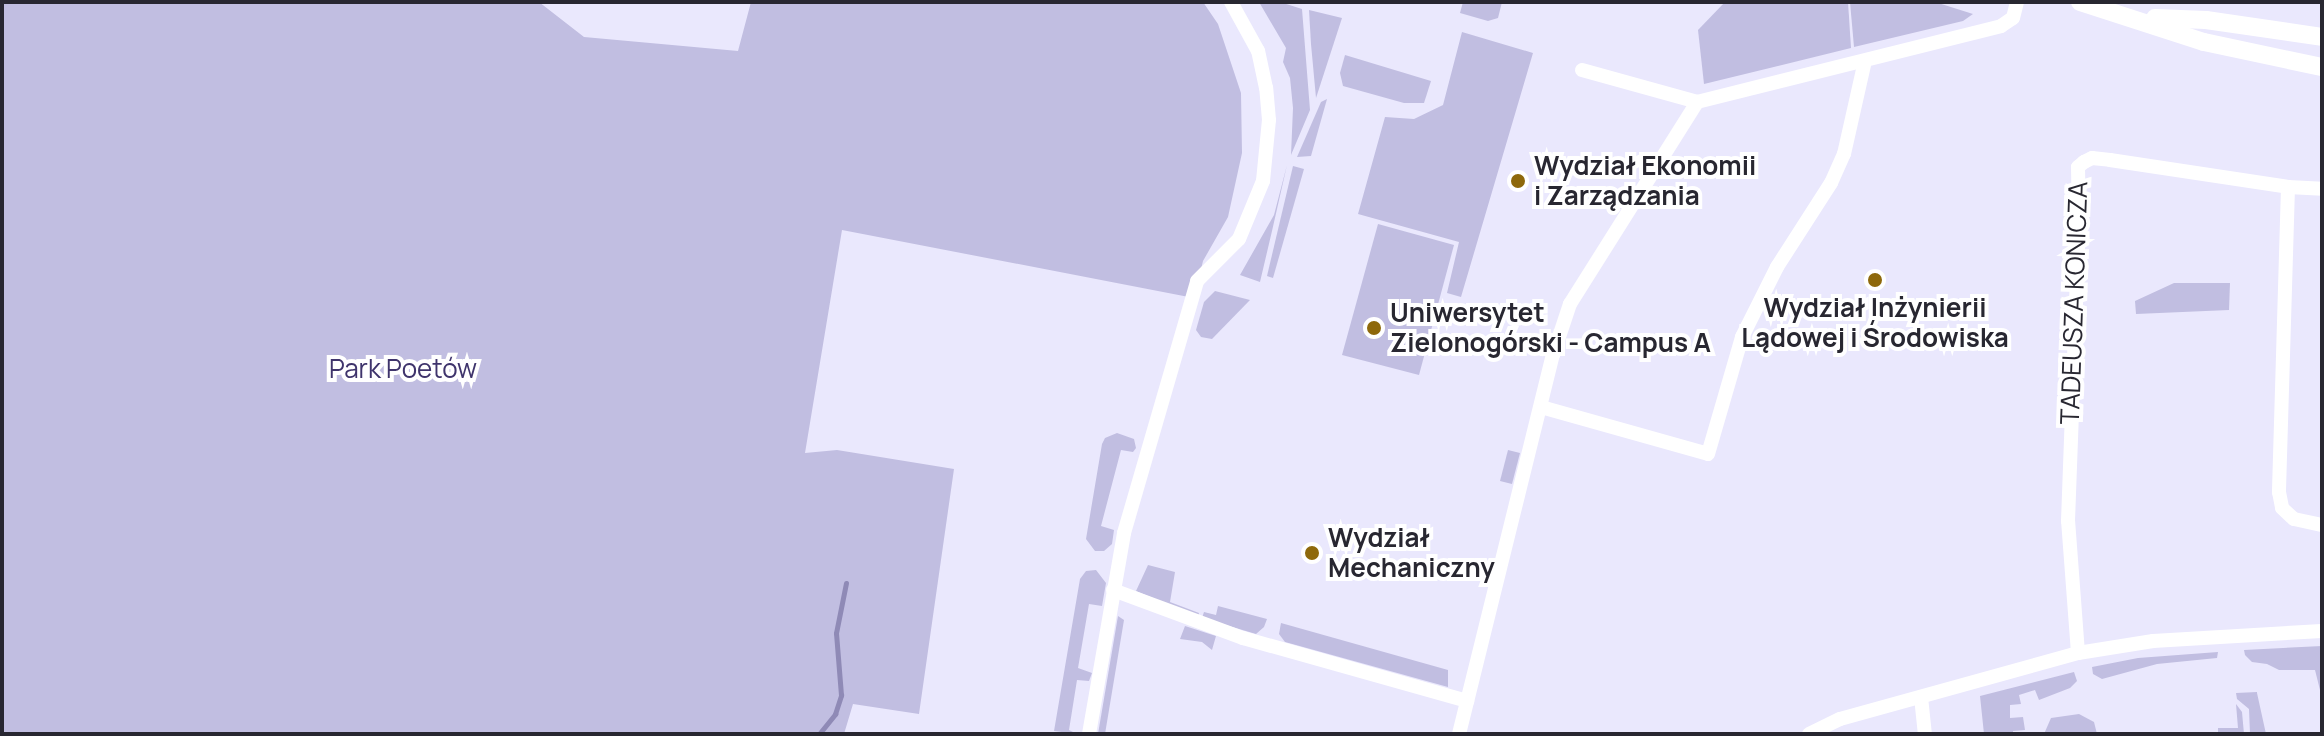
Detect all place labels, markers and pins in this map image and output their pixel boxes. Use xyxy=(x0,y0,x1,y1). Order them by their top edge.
place label: Wydział Ekonomii i Zarządzania xyxy=(1534,150,1756,212)
marker: Wydział Ekonomii i Zarządzania xyxy=(1509,172,1527,190)
marker: Wydział Inżynierii Lądowej i Środowiska xyxy=(1866,271,1884,289)
place label: Wydział Inżynierii Lądowej i Środowiska xyxy=(1741,292,2009,354)
place label: Uniwersytet Zielonogórski - Campus A xyxy=(1390,297,1711,358)
marker: Uniwersytet Zielonogórski - Campus A xyxy=(1365,319,1383,337)
place label: Wydział Mechaniczny xyxy=(1328,522,1495,584)
marker: Wydział Mechaniczny xyxy=(1303,544,1321,562)

